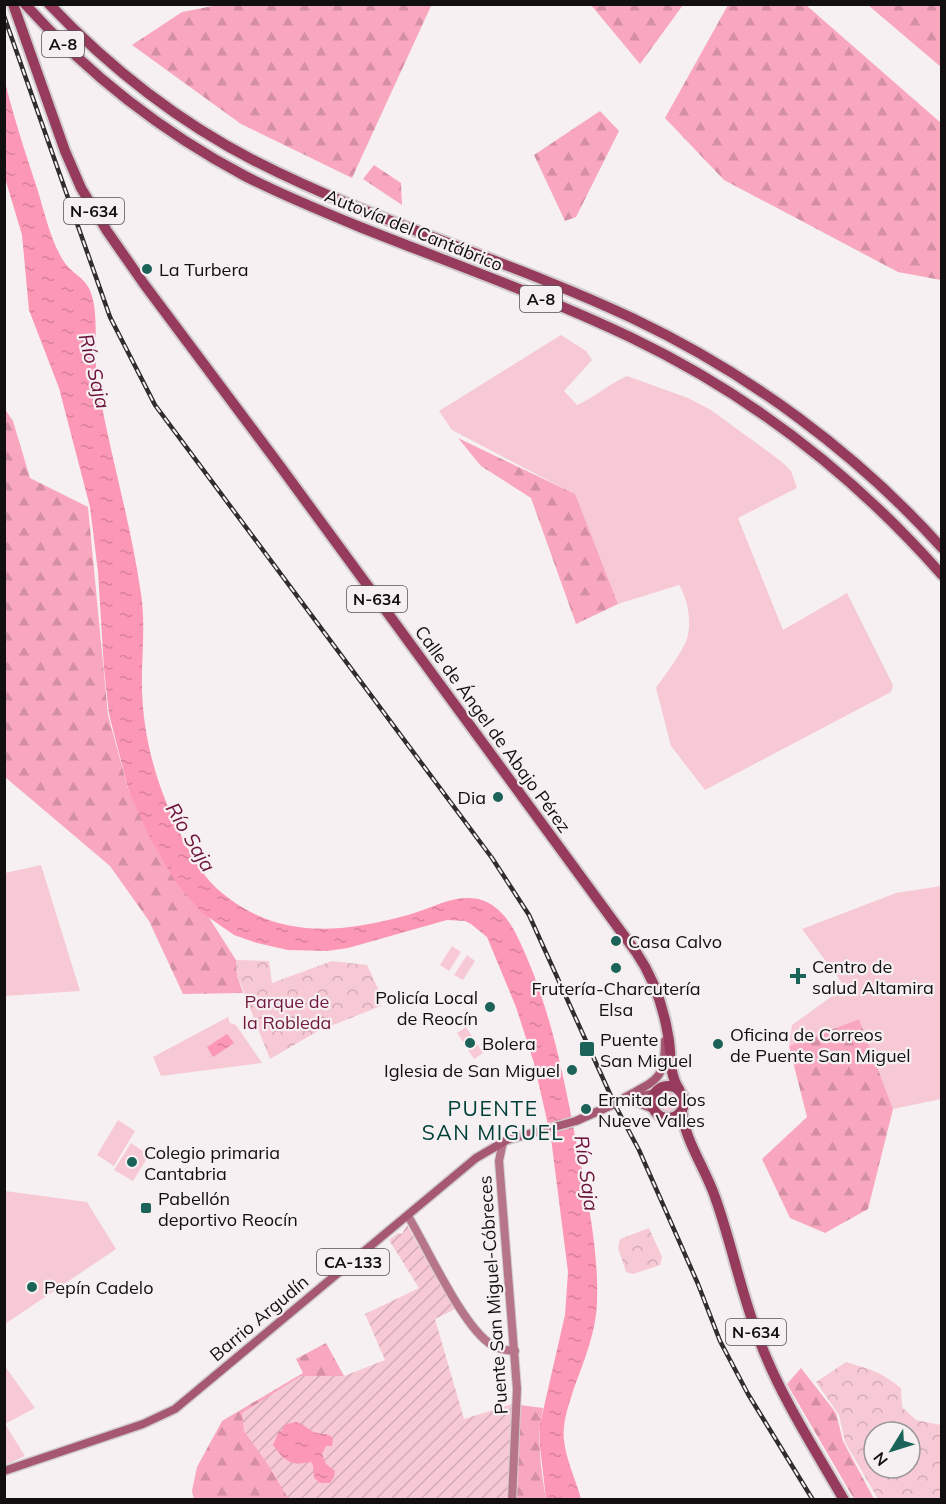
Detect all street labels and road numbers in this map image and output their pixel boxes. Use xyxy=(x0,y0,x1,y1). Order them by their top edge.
road number: A-8 xyxy=(42,31,84,57)
street label: Autovía del Cantábrico xyxy=(322,184,506,276)
road number: N-634 xyxy=(64,198,124,224)
road number: A-8 xyxy=(520,286,562,312)
road number: N-634 xyxy=(347,586,407,612)
street label: Calle de Ángel de Abajo Pérez xyxy=(410,621,576,837)
street label: Puente San Miguel-Cóbreces xyxy=(473,1175,513,1415)
road number: CA-133 xyxy=(317,1249,389,1275)
street label: Barrio Argudín xyxy=(205,1270,313,1366)
road number: N-634 xyxy=(726,1319,786,1345)

